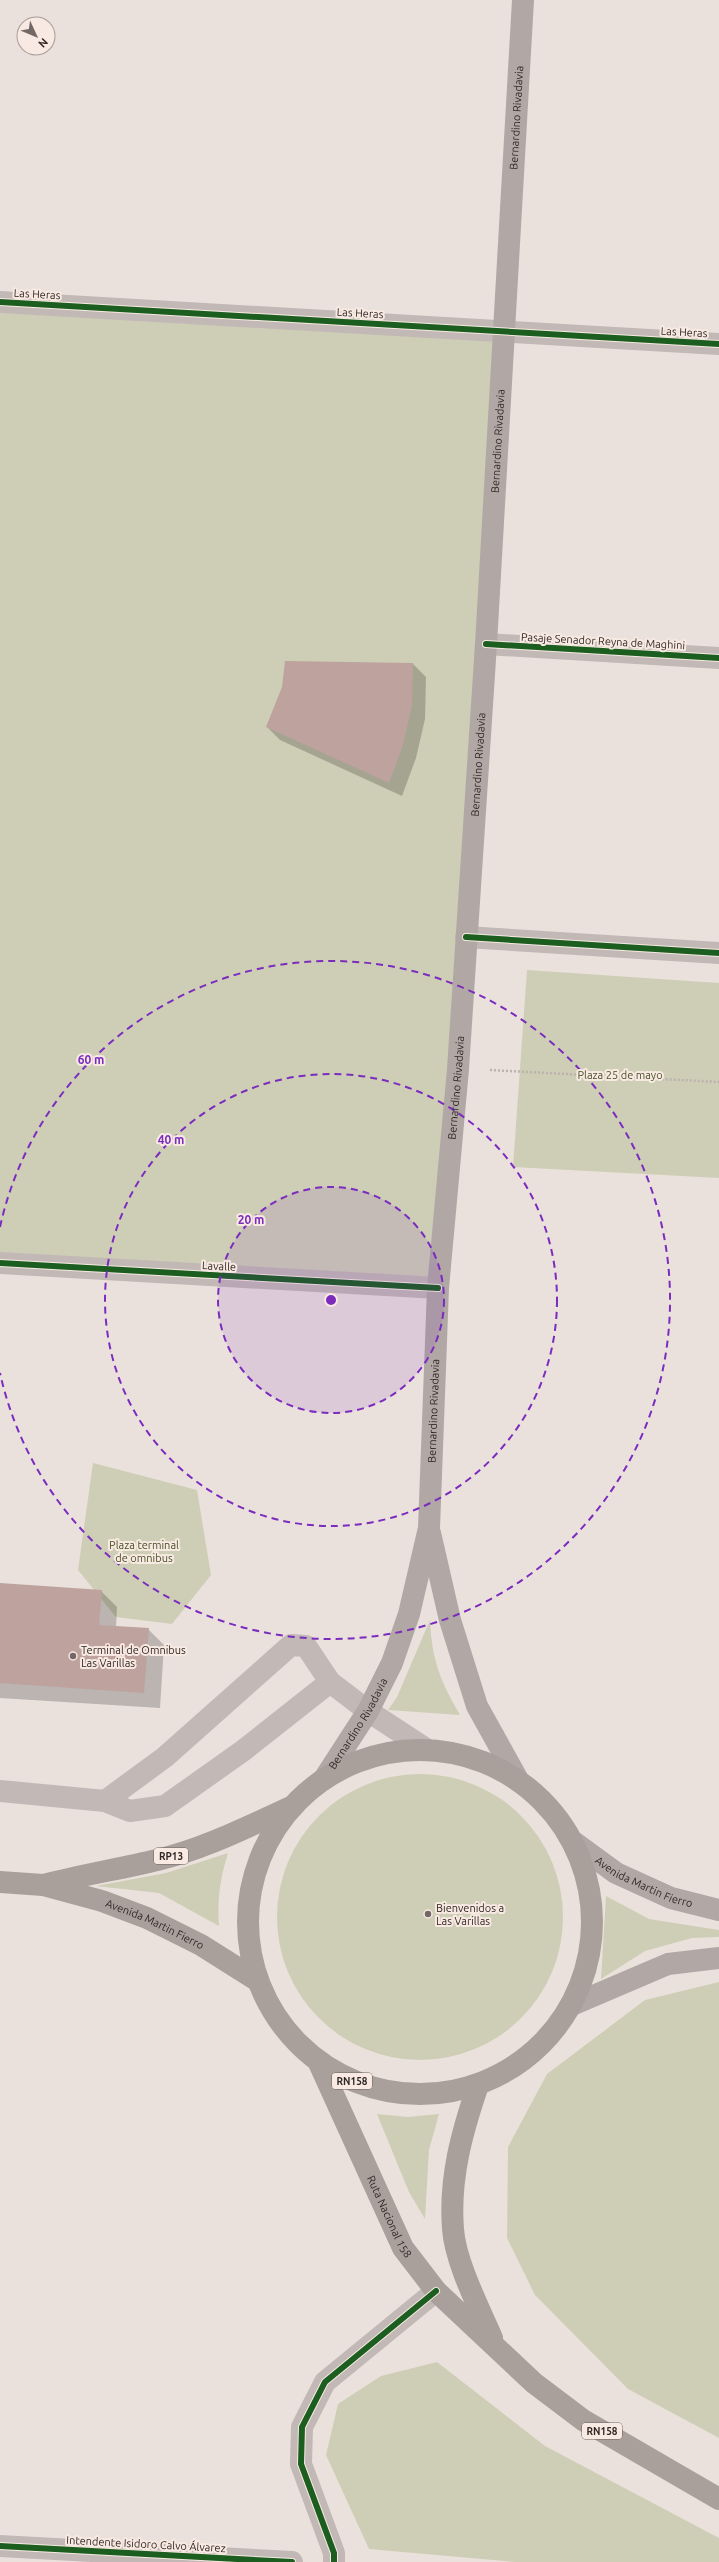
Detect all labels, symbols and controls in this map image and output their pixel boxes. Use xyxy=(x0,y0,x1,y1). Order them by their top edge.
north arrow xyxy=(16,16,56,56)
text: N xyxy=(36,36,50,50)
street label: Bernardino Rivadavia xyxy=(507,65,525,170)
street label: Las Heras xyxy=(13,287,61,301)
street label: Las Heras xyxy=(336,306,384,320)
street label: Las Heras xyxy=(660,325,708,339)
street label: Bernardino Rivadavia xyxy=(489,389,507,493)
street label: Pasaje Senador Reyna de Maghini xyxy=(521,631,685,651)
street label: Bernardino Rivadavia xyxy=(469,712,487,817)
street label: Bernardino Rivadavia xyxy=(446,1036,466,1140)
text: 60 m xyxy=(78,1053,104,1066)
park label: Plaza 25 de mayo xyxy=(577,1069,663,1081)
text: 40 m xyxy=(158,1133,184,1146)
text: 20 m xyxy=(238,1213,264,1226)
street label: Lavalle xyxy=(202,1259,236,1273)
centre of rings xyxy=(324,1293,338,1307)
street label: Bernardino Rivadavia xyxy=(425,1359,441,1463)
park label: Plaza terminal de omnibus xyxy=(109,1539,179,1564)
place label: Terminal de Omnibus Las Varillas xyxy=(81,1644,186,1669)
marker: Terminal de Omnibus Las Varillas xyxy=(68,1651,78,1661)
street label: Bernardino Rivadavia xyxy=(326,1676,389,1771)
road number: RP13 xyxy=(154,1848,188,1864)
street label: Avenida Martin Fierro xyxy=(593,1854,694,1909)
street label: Avenida Martin Fierro xyxy=(104,1897,206,1952)
place label: Bienvenidos a Las Varillas xyxy=(436,1902,504,1927)
marker: Bienvenidos a Las Varillas xyxy=(423,1909,433,1919)
road number: RN158 xyxy=(332,2073,372,2089)
street label: Ruta Nacional 158 xyxy=(365,2174,414,2260)
road number: RN158 xyxy=(582,2423,622,2439)
street label: Intendente Isidoro Calvo Álvarez xyxy=(66,2533,226,2554)

